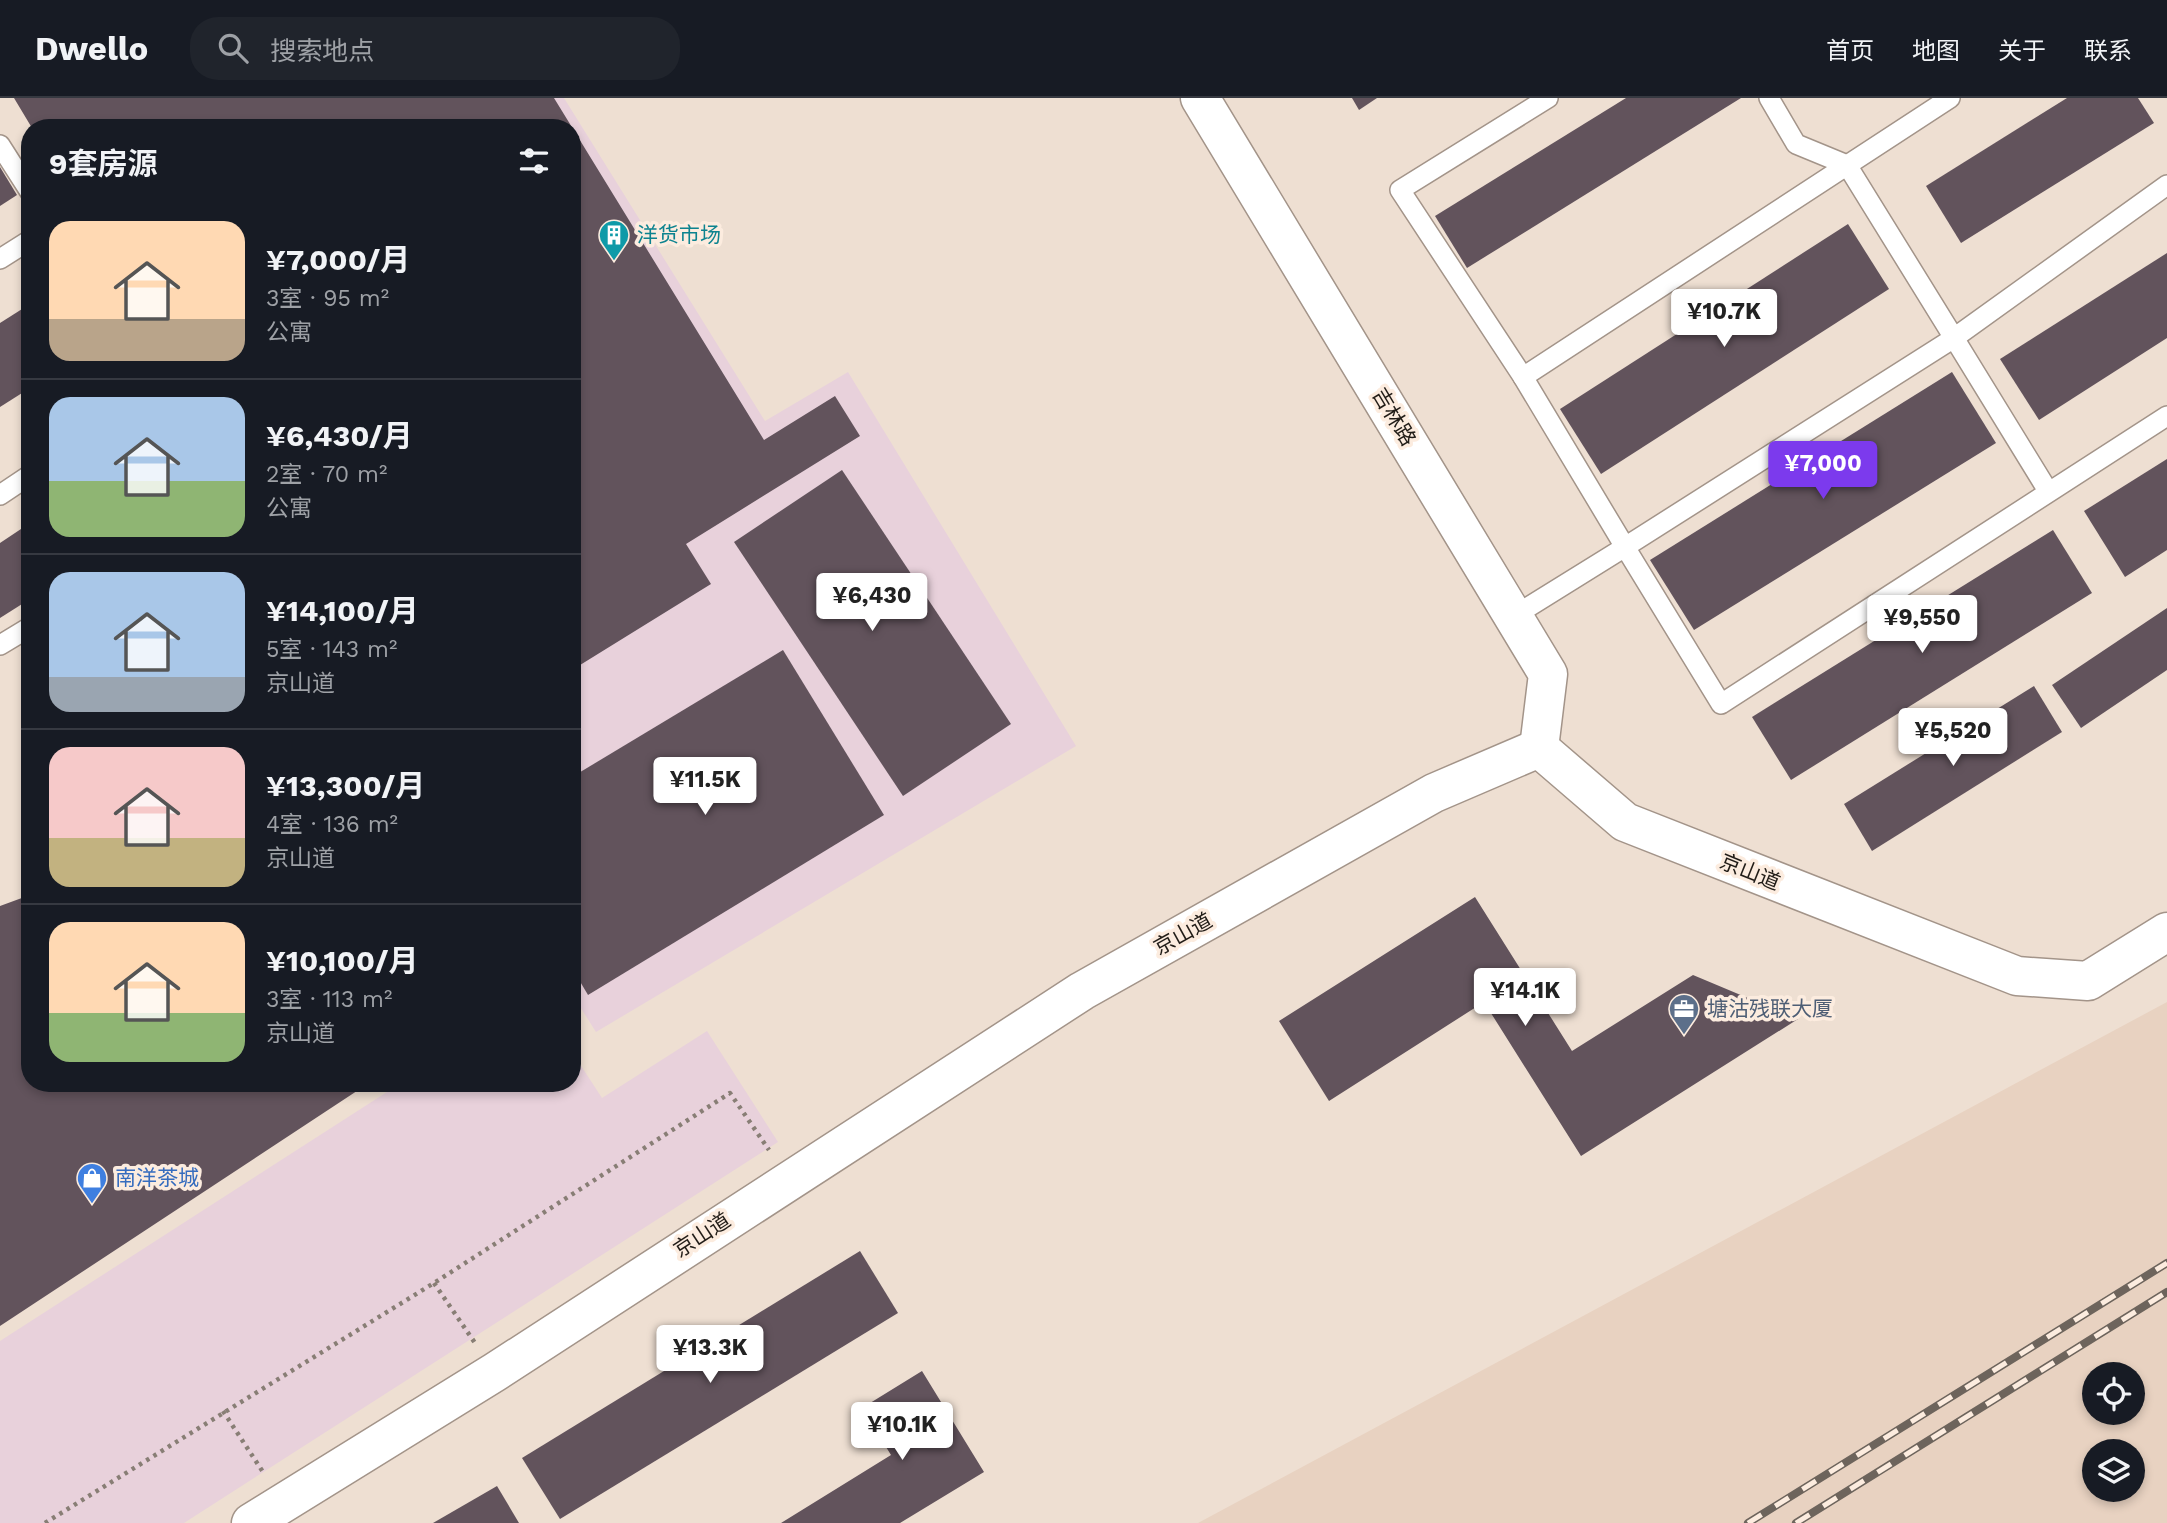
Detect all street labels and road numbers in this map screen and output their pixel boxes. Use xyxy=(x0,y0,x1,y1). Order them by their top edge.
street label: 吉林路 xyxy=(1367,383,1421,450)
street label: 京山道 xyxy=(1716,848,1784,895)
street label: 京山道 xyxy=(1149,907,1216,960)
street label: 京山道 xyxy=(669,1207,735,1262)

